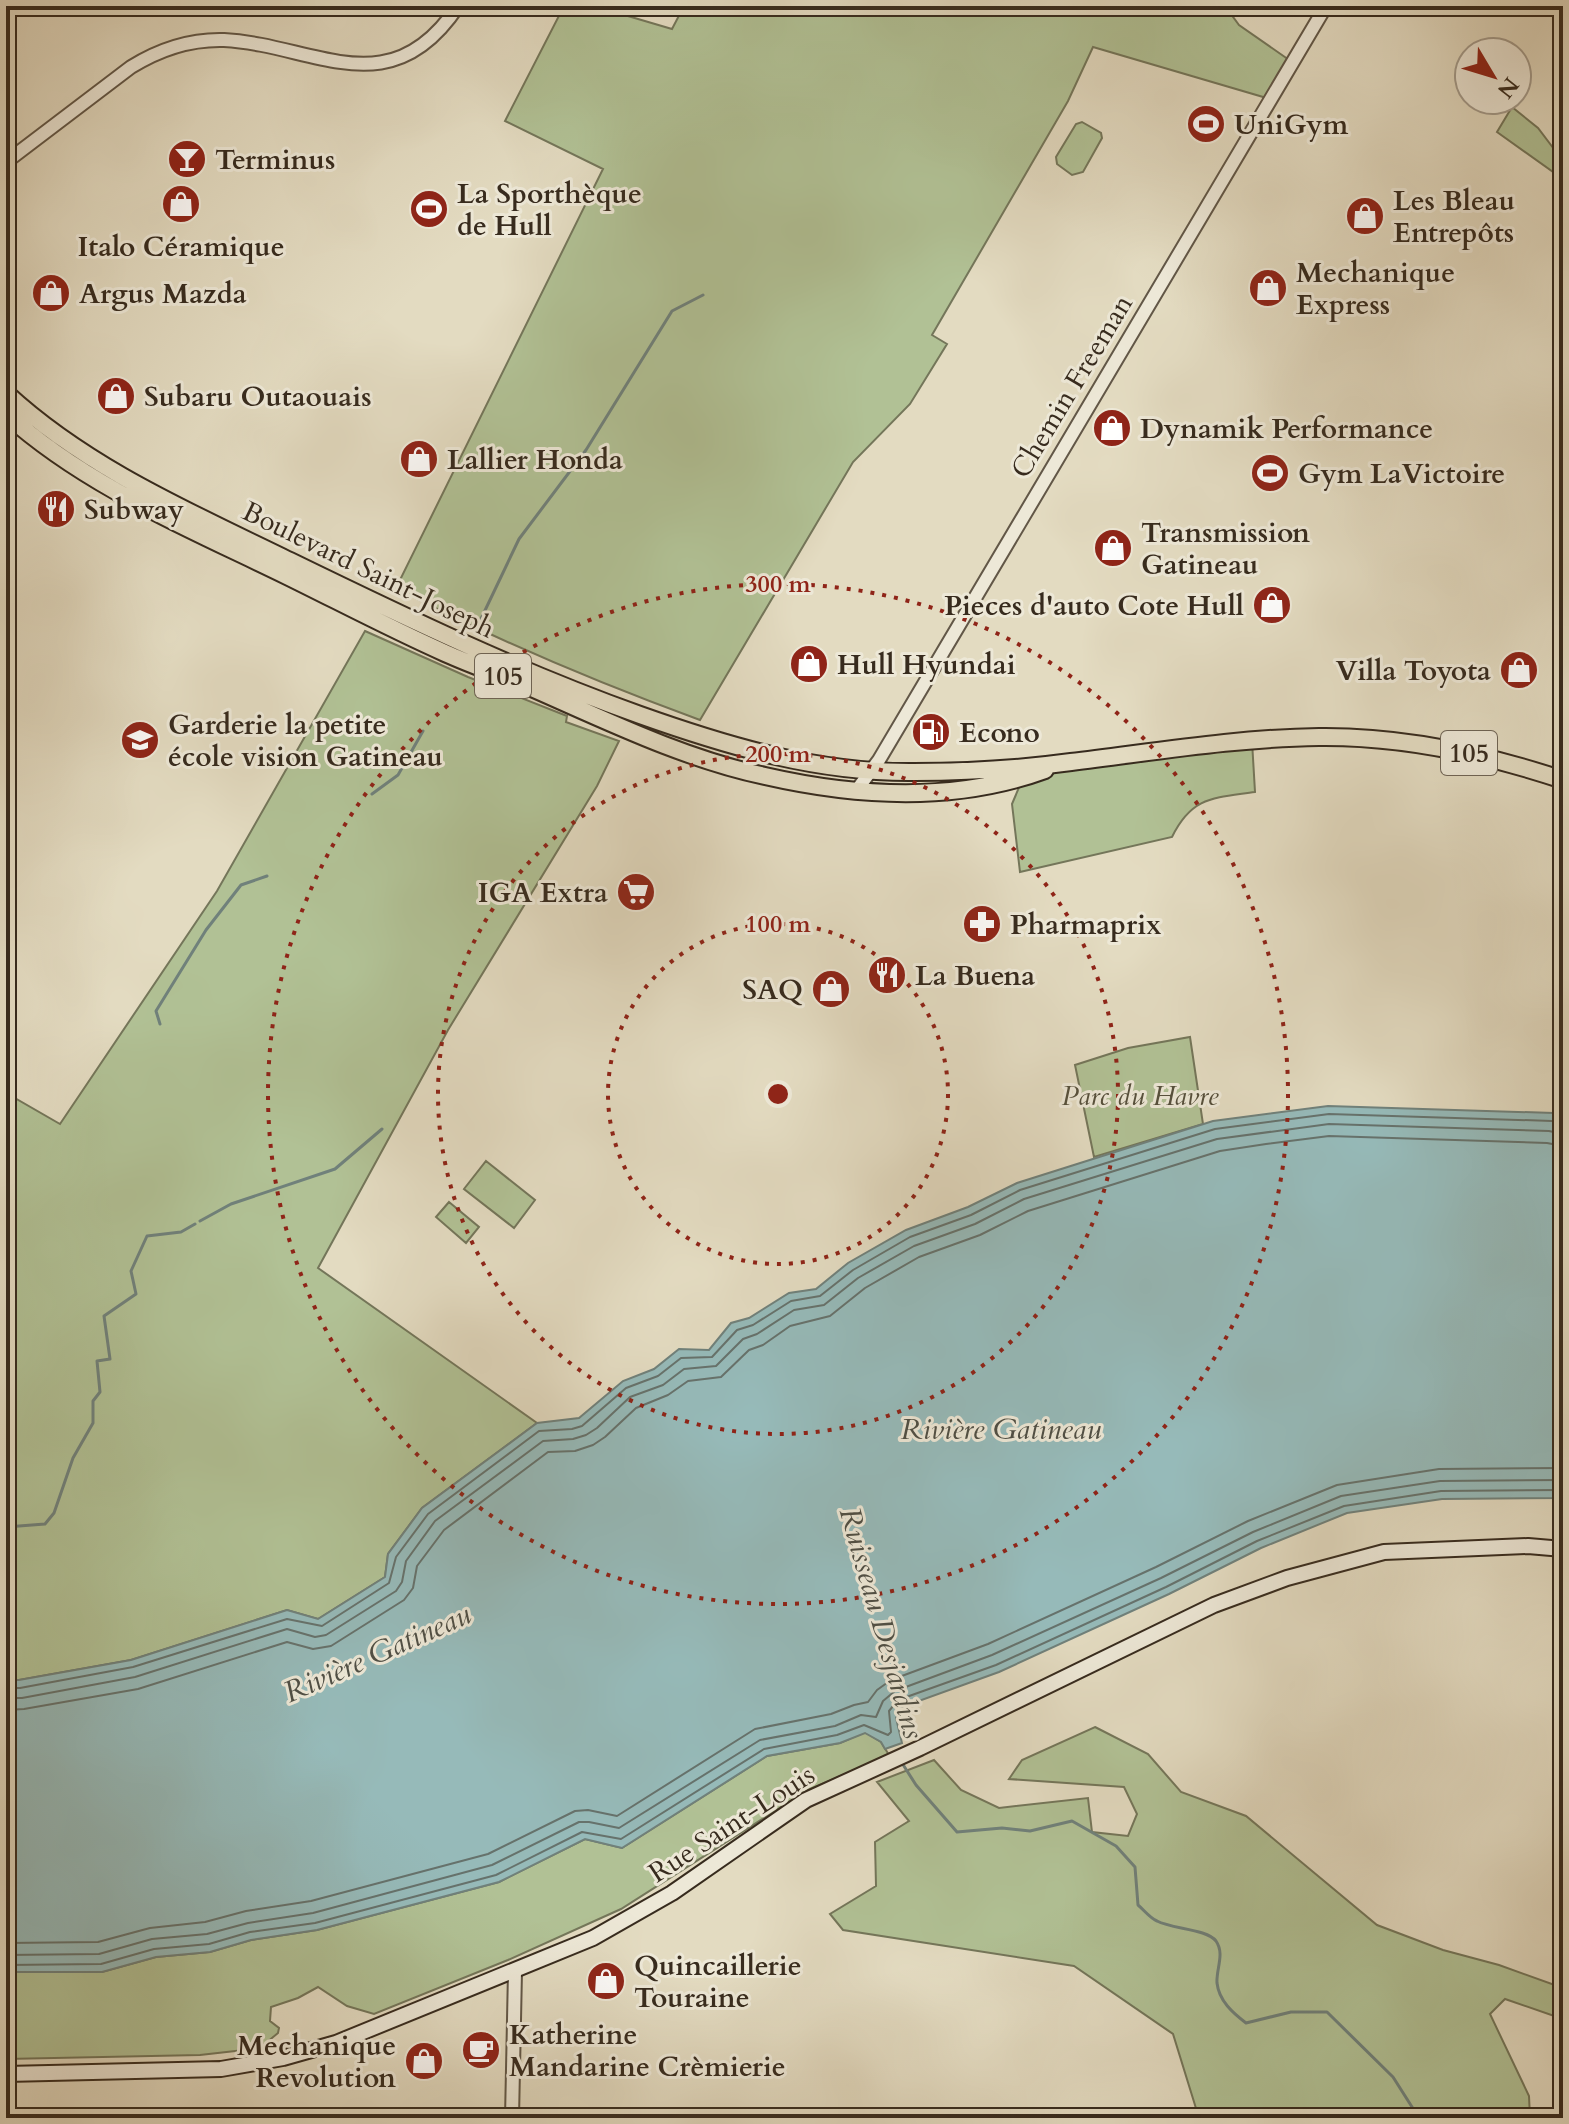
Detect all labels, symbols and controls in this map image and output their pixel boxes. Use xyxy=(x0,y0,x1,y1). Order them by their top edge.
north arrow xyxy=(1453,36,1533,116)
text: N xyxy=(1490,71,1526,104)
sports icon: UniGym xyxy=(1185,103,1227,145)
place label: UniGym xyxy=(1234,106,1348,144)
bar icon: Terminus xyxy=(166,138,208,180)
place label: Terminus xyxy=(215,141,335,179)
place label: La Sporthèque de Hull xyxy=(457,175,642,245)
place label: Les Bleau Entrepôts xyxy=(1393,182,1515,252)
shop icon: Italo Céramique xyxy=(160,183,202,225)
sports icon: La Sporthèque de Hull xyxy=(408,188,450,230)
shop icon: Les Bleau Entrepôts xyxy=(1344,195,1386,237)
place label: Italo Céramique xyxy=(77,228,285,266)
place label: Mechanique Express xyxy=(1296,254,1455,324)
shop icon: Mechanique Express xyxy=(1247,267,1289,309)
shop icon: Argus Mazda xyxy=(30,272,72,314)
place label: Argus Mazda xyxy=(79,275,247,313)
street label: Chemin Freeman xyxy=(1002,288,1142,485)
shop icon: Subaru Outaouais xyxy=(95,375,137,417)
place label: Subaru Outaouais xyxy=(144,378,372,416)
shop icon: Dynamik Performance xyxy=(1091,407,1133,449)
place label: Dynamik Performance xyxy=(1140,410,1433,448)
shop icon: Lallier Honda xyxy=(398,438,440,480)
place label: Lallier Honda xyxy=(447,441,623,479)
sports icon: Gym LaVictoire xyxy=(1249,452,1291,494)
place label: Gym LaVictoire xyxy=(1298,455,1505,493)
restaurant icon: Subway xyxy=(35,488,77,530)
place label: Subway xyxy=(84,491,184,529)
street label: Boulevard Saint-Joseph xyxy=(236,492,501,648)
place label: Transmission Gatineau xyxy=(1141,514,1310,584)
shop icon: Transmission Gatineau xyxy=(1092,527,1134,569)
text: 300 m xyxy=(745,568,812,601)
shop icon: Pieces d'auto Cote Hull xyxy=(1251,584,1293,626)
place label: Pieces d'auto Cote Hull xyxy=(944,587,1244,625)
shop icon: Hull Hyundai xyxy=(788,643,830,685)
place label: Hull Hyundai xyxy=(837,646,1016,684)
shop icon: Villa Toyota xyxy=(1498,649,1540,691)
place label: Villa Toyota xyxy=(1336,652,1491,690)
road number: 105 xyxy=(475,654,531,698)
place label: Garderie la petite école vision Gatineau xyxy=(168,706,443,776)
fuel station icon: Econo xyxy=(910,711,952,753)
place label: Econo xyxy=(959,714,1040,752)
school or university icon: Garderie la petite école vision Gatineau xyxy=(119,719,161,761)
road number: 105 xyxy=(1441,731,1497,775)
text: 200 m xyxy=(745,738,812,771)
supermarket icon: IGA Extra xyxy=(615,871,657,913)
place label: IGA Extra xyxy=(478,874,608,912)
pharmacy icon: Pharmaprix xyxy=(961,903,1003,945)
place label: Pharmaprix xyxy=(1010,906,1161,944)
text: 100 m xyxy=(745,908,812,941)
restaurant icon: La Buena xyxy=(866,954,908,996)
place label: La Buena xyxy=(915,957,1035,995)
shop icon: SAQ xyxy=(810,968,852,1010)
place label: SAQ xyxy=(742,971,803,1009)
park label: Parc du Havre xyxy=(1061,1077,1219,1115)
centre of rings xyxy=(764,1080,792,1108)
water label: Rivière Gatineau xyxy=(900,1409,1102,1450)
water label: Ruisseau Desjardins xyxy=(829,1502,934,1744)
water label: Rivière Gatineau xyxy=(277,1594,477,1713)
street label: Rue Saint-Louis xyxy=(641,1756,822,1892)
place label: Quincaillerie Touraine xyxy=(634,1947,802,2017)
shop icon: Quincaillerie Touraine xyxy=(585,1960,627,2002)
place label: Katherine Mandarine Crèmierie xyxy=(509,2016,786,2086)
place label: Mechanique Revolution xyxy=(237,2027,396,2097)
cafe icon: Katherine Mandarine Crèmierie xyxy=(460,2029,502,2071)
shop icon: Mechanique Revolution xyxy=(403,2040,445,2082)

